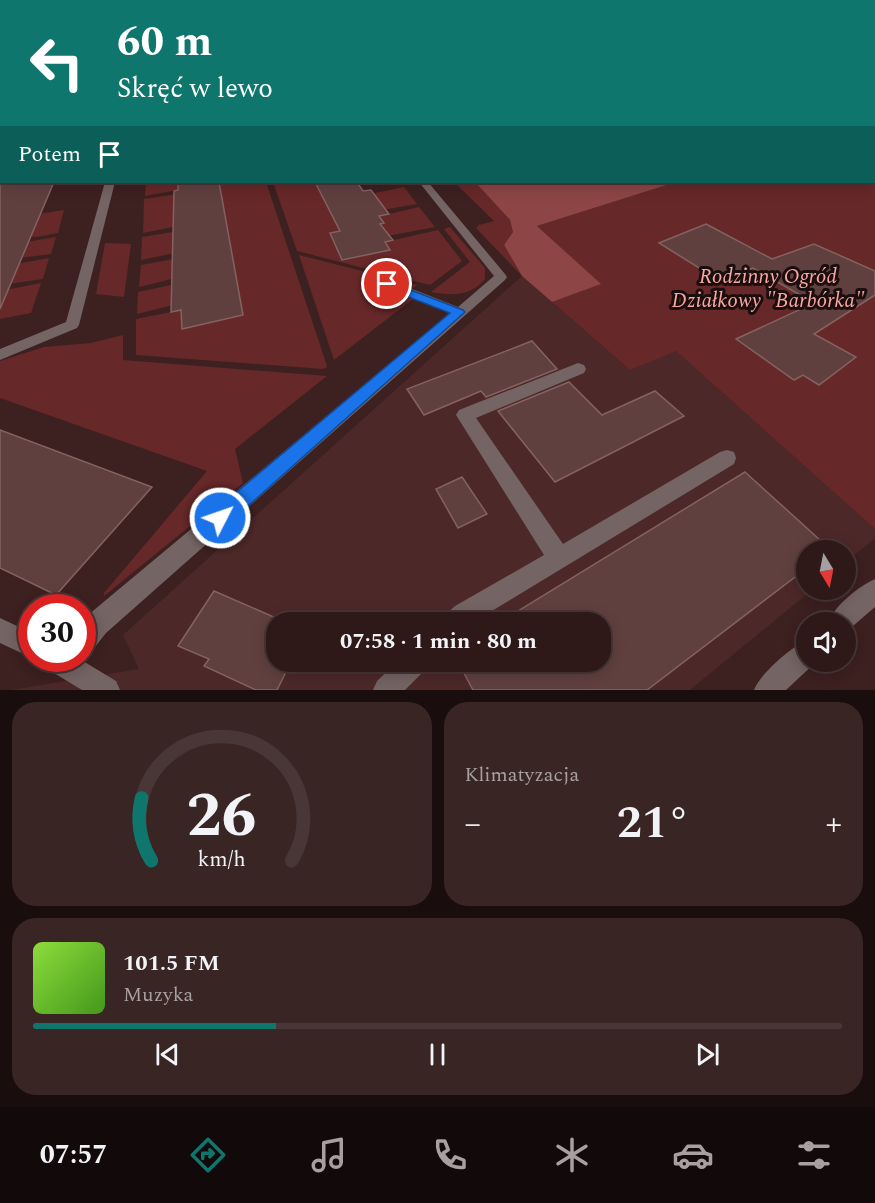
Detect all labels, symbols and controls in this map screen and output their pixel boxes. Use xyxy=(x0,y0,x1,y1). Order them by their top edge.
text: 60 m xyxy=(117,11,212,74)
icon: left xyxy=(18,24,96,102)
text: Skręć w lewo xyxy=(117,68,273,110)
text: Potem xyxy=(18,138,81,171)
icon: arrive xyxy=(93,138,126,171)
pin xyxy=(361,258,412,309)
park label: Rodzinny Ogród Działkowy "Barbórka" xyxy=(672,261,865,317)
icon: arrive xyxy=(370,267,403,300)
position arrow xyxy=(188,486,252,550)
north arrow xyxy=(796,540,856,600)
map controls xyxy=(796,540,856,672)
speed limit sign: 30 xyxy=(18,594,96,672)
button: sound xyxy=(796,612,856,672)
text: 07:58 · 1 min · 80 m xyxy=(340,625,537,658)
text: Klimatyzacja xyxy=(465,760,579,790)
text: 26 xyxy=(187,769,257,864)
text: 21° xyxy=(617,789,690,858)
text: − xyxy=(465,799,481,849)
text: + xyxy=(826,799,842,849)
text: km/h xyxy=(198,843,246,876)
text: 101.5 FM xyxy=(123,947,220,980)
text: Muzyka xyxy=(123,980,193,1010)
icon: previous xyxy=(151,1038,184,1071)
icon: pause xyxy=(421,1038,454,1071)
icon: next xyxy=(691,1038,724,1071)
text: 07:57 xyxy=(40,1134,107,1176)
icon: directions xyxy=(187,1134,229,1176)
icon: music xyxy=(308,1134,350,1176)
icon: phone xyxy=(429,1134,471,1176)
icon: climate xyxy=(551,1134,593,1176)
icon: car xyxy=(672,1134,714,1176)
icon: filters xyxy=(793,1134,835,1176)

